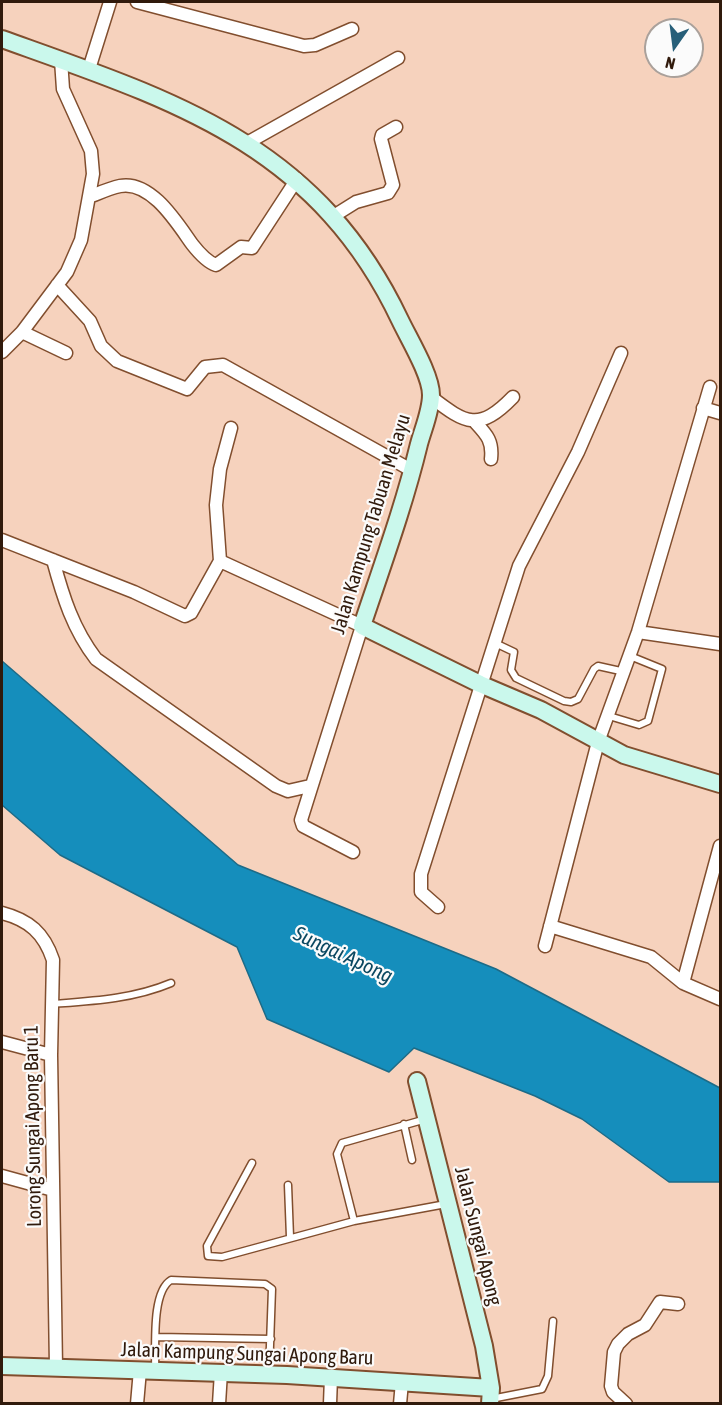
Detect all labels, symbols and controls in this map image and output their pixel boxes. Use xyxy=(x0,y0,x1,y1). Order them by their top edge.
north arrow xyxy=(644,18,704,78)
text: N xyxy=(663,54,677,73)
street label: Jalan Kampung Tabuan Melayu xyxy=(326,411,416,637)
water label: Sungai Apong xyxy=(290,921,396,989)
street label: Lorong Sungai Apong Baru 1 xyxy=(19,1025,47,1227)
street label: Jalan Sungai Apong xyxy=(449,1164,507,1308)
street label: Jalan Kampung Sungai Apong Baru xyxy=(120,1338,374,1370)

